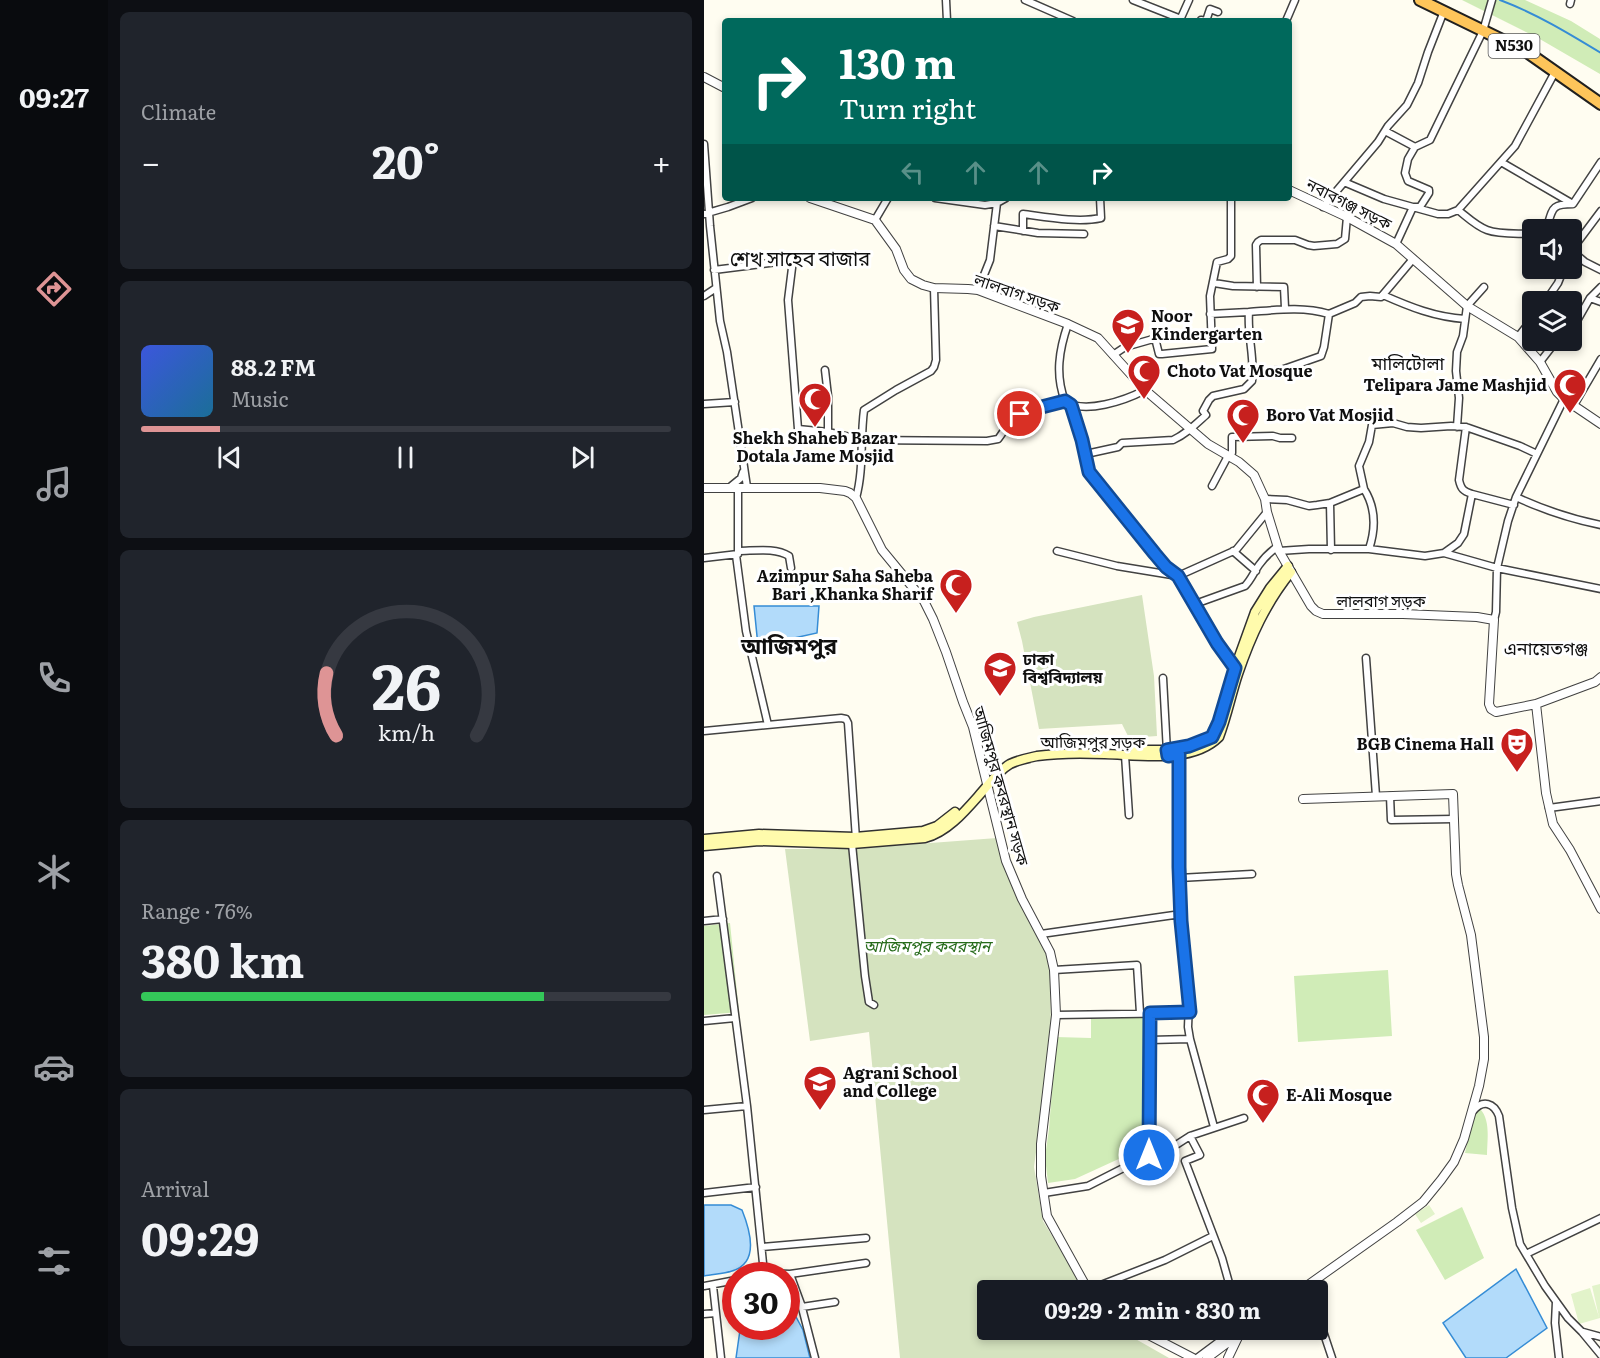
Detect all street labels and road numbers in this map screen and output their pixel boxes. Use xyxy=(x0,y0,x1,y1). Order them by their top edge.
road number: N530 xyxy=(1488,34,1540,58)
street label: নবাবগঞ্জ সড়ক xyxy=(1302,171,1397,235)
street label: লালবাগ সড়ক xyxy=(970,266,1064,318)
street label: লালবাগ সড়ক xyxy=(1335,588,1427,612)
street label: আজিমপুর কবরস্থান সড়ক xyxy=(967,702,1036,869)
street label: আজিমপুর সড়ক xyxy=(1040,729,1147,753)

